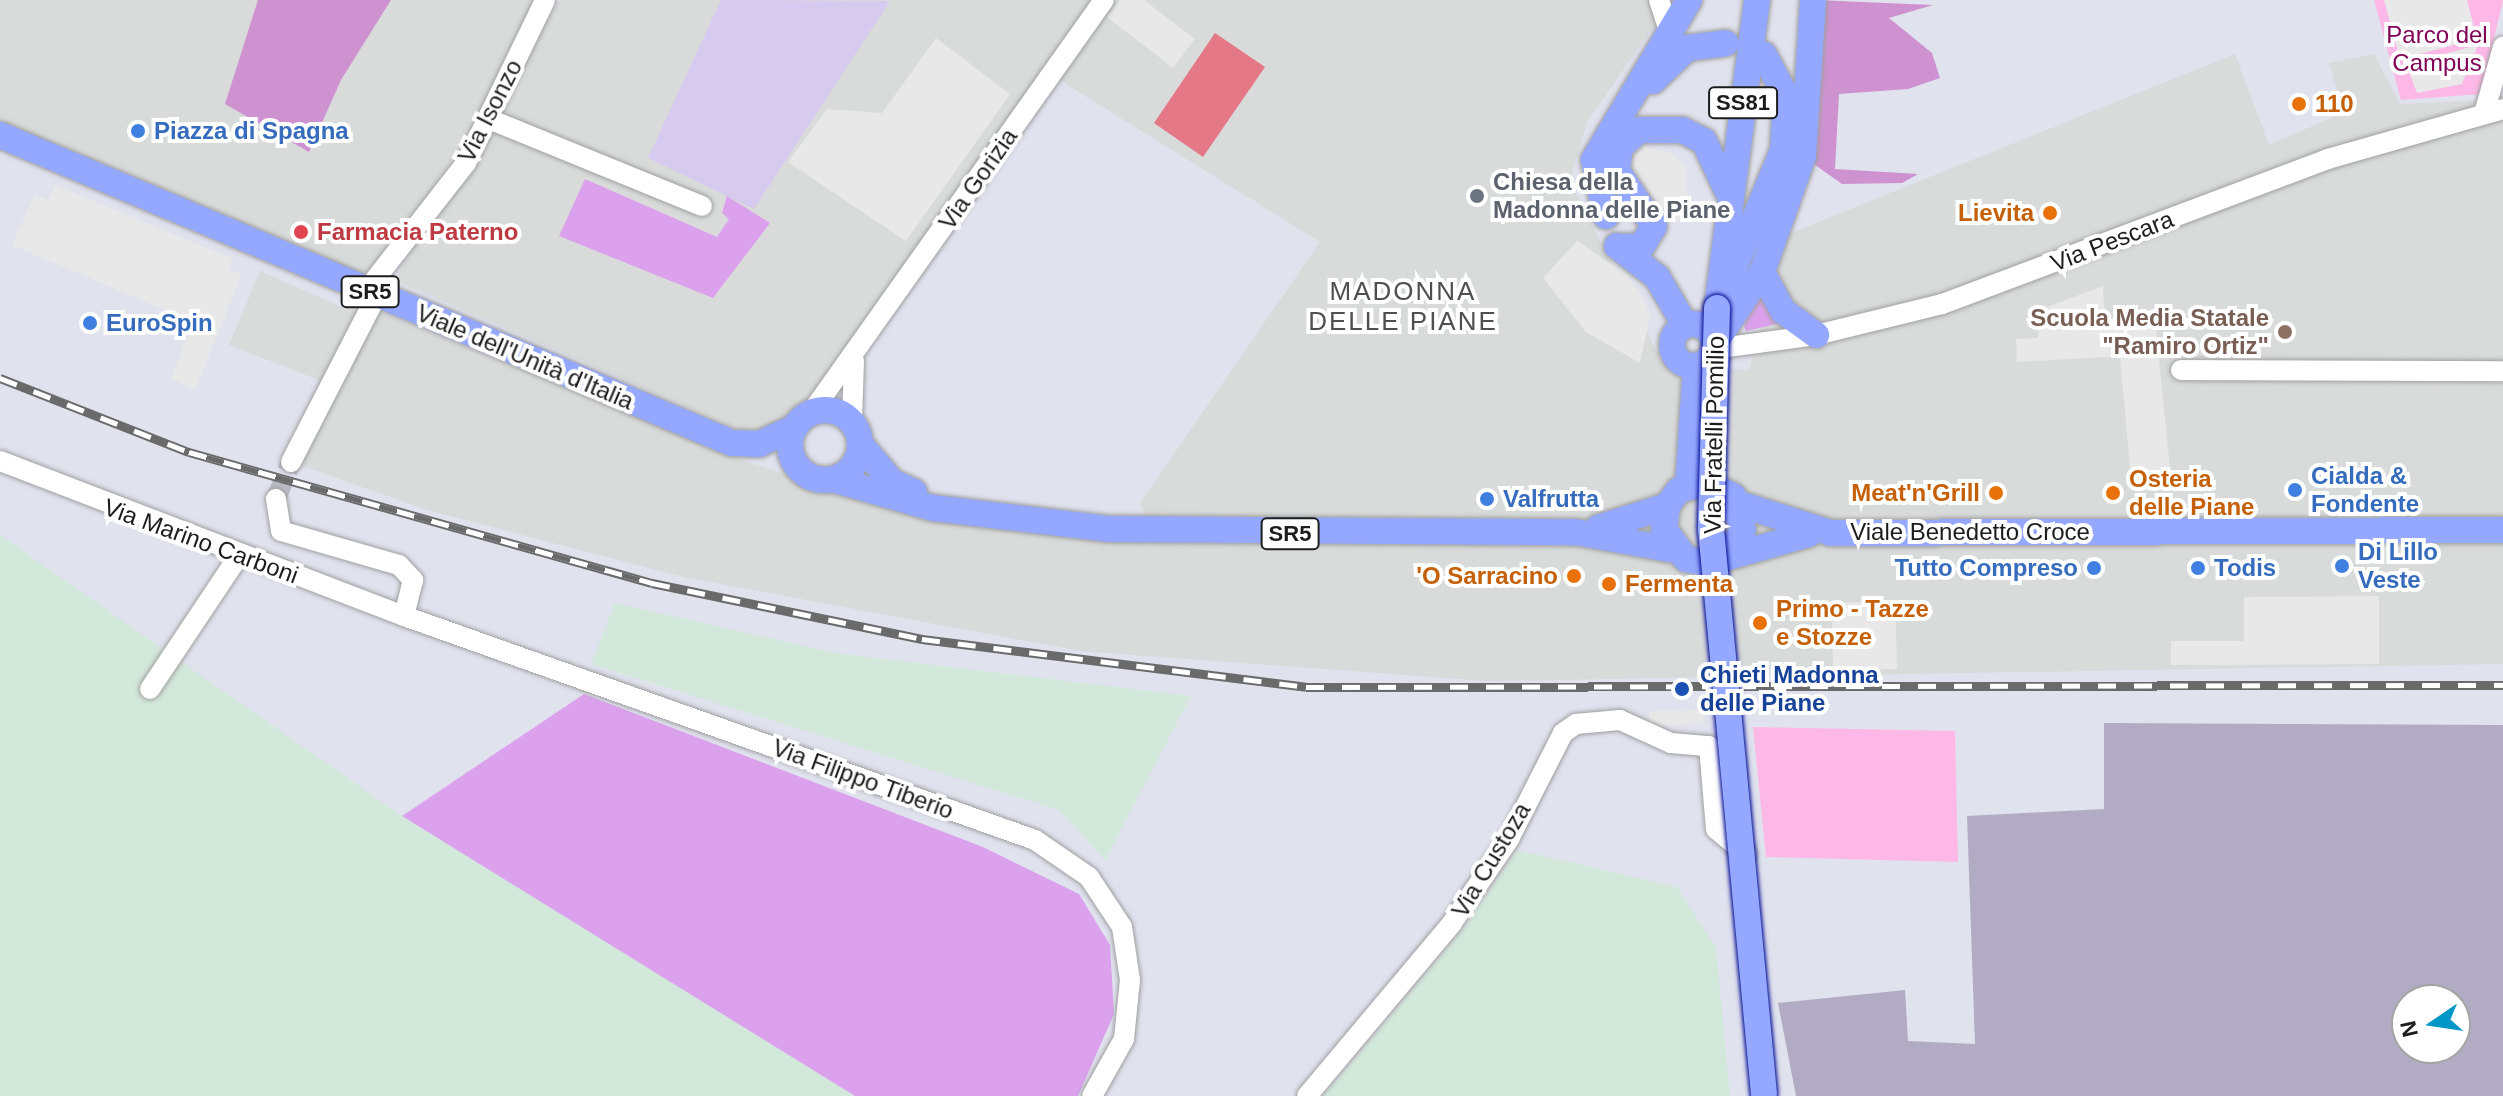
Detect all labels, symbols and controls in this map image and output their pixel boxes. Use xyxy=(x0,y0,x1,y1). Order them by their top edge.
park label: Parco del Campus xyxy=(2386,21,2488,77)
street label: Via Isonzo xyxy=(452,55,528,167)
road number: SS81 xyxy=(1707,85,1779,121)
place label: 110 xyxy=(2315,90,2354,118)
marker: 110 xyxy=(2290,95,2308,113)
place label: Piazza di Spagna xyxy=(154,117,349,145)
marker: Piazza di Spagna xyxy=(129,122,147,140)
street label: Via Gorizia xyxy=(933,123,1023,235)
place label: Chiesa della Madonna delle Piane xyxy=(1493,168,1730,224)
marker: Chiesa della Madonna delle Piane xyxy=(1468,187,1486,205)
place label: Lievita xyxy=(1958,199,2034,227)
marker: Lievita xyxy=(2041,204,2059,222)
street label: Via Pescara xyxy=(2047,204,2177,278)
place label: Farmacia Paterno xyxy=(317,218,518,246)
marker: Farmacia Paterno xyxy=(292,223,310,241)
road number: SR5 xyxy=(340,274,400,310)
district label: MADONNA DELLE PIANE xyxy=(1308,276,1498,338)
street label: Viale dell'Unità d'Italia xyxy=(412,298,638,416)
place label: Scuola Media Statale "Ramiro Ortiz" xyxy=(2030,304,2269,360)
place label: EuroSpin xyxy=(106,309,213,337)
marker: EuroSpin xyxy=(81,314,99,332)
marker: Scuola Media Statale "Ramiro Ortiz" xyxy=(2276,323,2294,341)
street label: Via Fratelli Pomilio xyxy=(1698,336,1730,534)
place label: Cialda & Fondente xyxy=(2311,462,2419,518)
place label: Osteria delle Piane xyxy=(2129,465,2254,521)
place label: Meat'n'Grill xyxy=(1851,479,1980,507)
marker: Cialda & Fondente xyxy=(2286,481,2304,499)
marker: Meat'n'Grill xyxy=(1987,484,2005,502)
marker: Osteria delle Piane xyxy=(2104,484,2122,502)
place label: Valfrutta xyxy=(1503,485,1599,513)
marker: Valfrutta xyxy=(1478,490,1496,508)
street label: Via Marino Carboni xyxy=(100,492,302,590)
road number: SR5 xyxy=(1260,516,1320,552)
street label: Viale Benedetto Croce xyxy=(1850,518,2090,546)
place label: Di Lillo Veste xyxy=(2358,538,2438,594)
place label: Tutto Compreso xyxy=(1894,554,2078,582)
place label: Todis xyxy=(2214,554,2276,582)
marker: Di Lillo Veste xyxy=(2333,557,2351,575)
marker: Tutto Compreso xyxy=(2085,559,2103,577)
marker: Todis xyxy=(2189,559,2207,577)
place label: 'O Sarracino xyxy=(1416,562,1558,590)
marker: 'O Sarracino xyxy=(1565,567,1583,585)
place label: Fermenta xyxy=(1625,570,1733,598)
marker: Fermenta xyxy=(1600,575,1618,593)
place label: Primo - Tazze e Stozze xyxy=(1776,595,1929,651)
marker: Primo - Tazze e Stozze xyxy=(1751,614,1769,632)
place label: Chieti Madonna delle Piane xyxy=(1700,661,1879,717)
marker: Chieti Madonna delle Piane xyxy=(1671,678,1693,700)
street label: Via Filippo Tiberio xyxy=(768,733,958,825)
street label: Via Custoza xyxy=(1445,797,1537,923)
north arrow xyxy=(2391,984,2471,1064)
text: N xyxy=(2395,1019,2423,1040)

